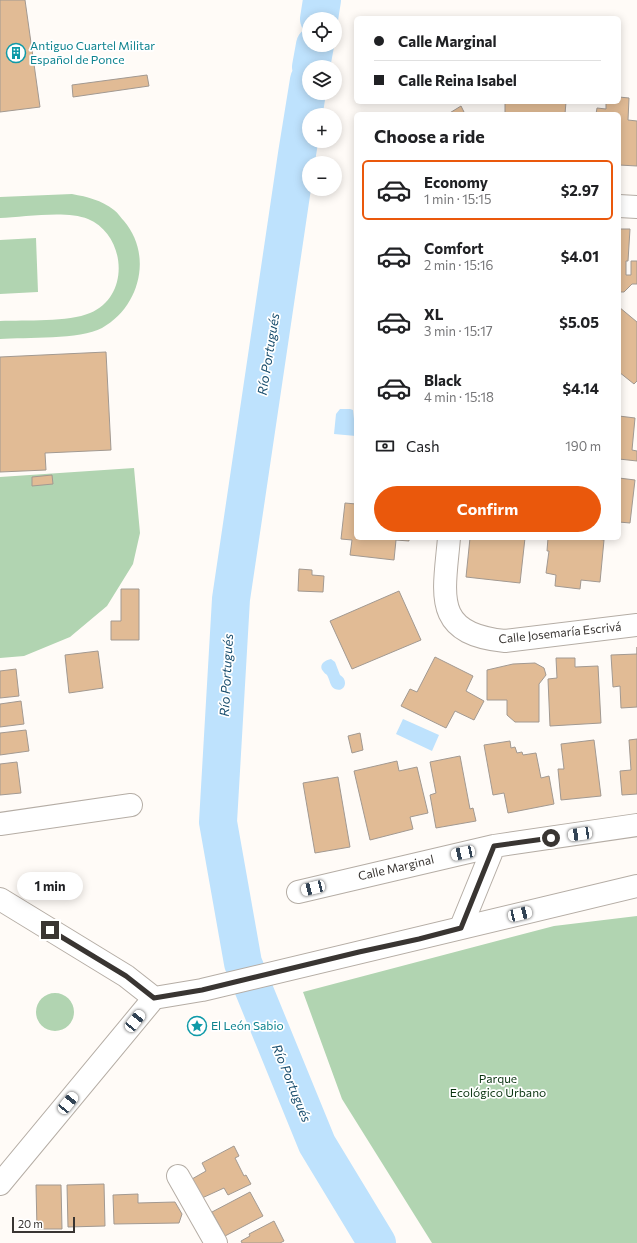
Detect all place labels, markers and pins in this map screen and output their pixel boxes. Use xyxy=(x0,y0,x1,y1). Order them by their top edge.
place label: Antiguo Cuartel Militar Español de Ponce xyxy=(30,38,155,66)
building icon: Antiguo Cuartel Militar Español de Ponce xyxy=(5,42,27,64)
place icon: El León Sabio xyxy=(186,1015,208,1037)
place label: El León Sabio xyxy=(211,1018,284,1032)

